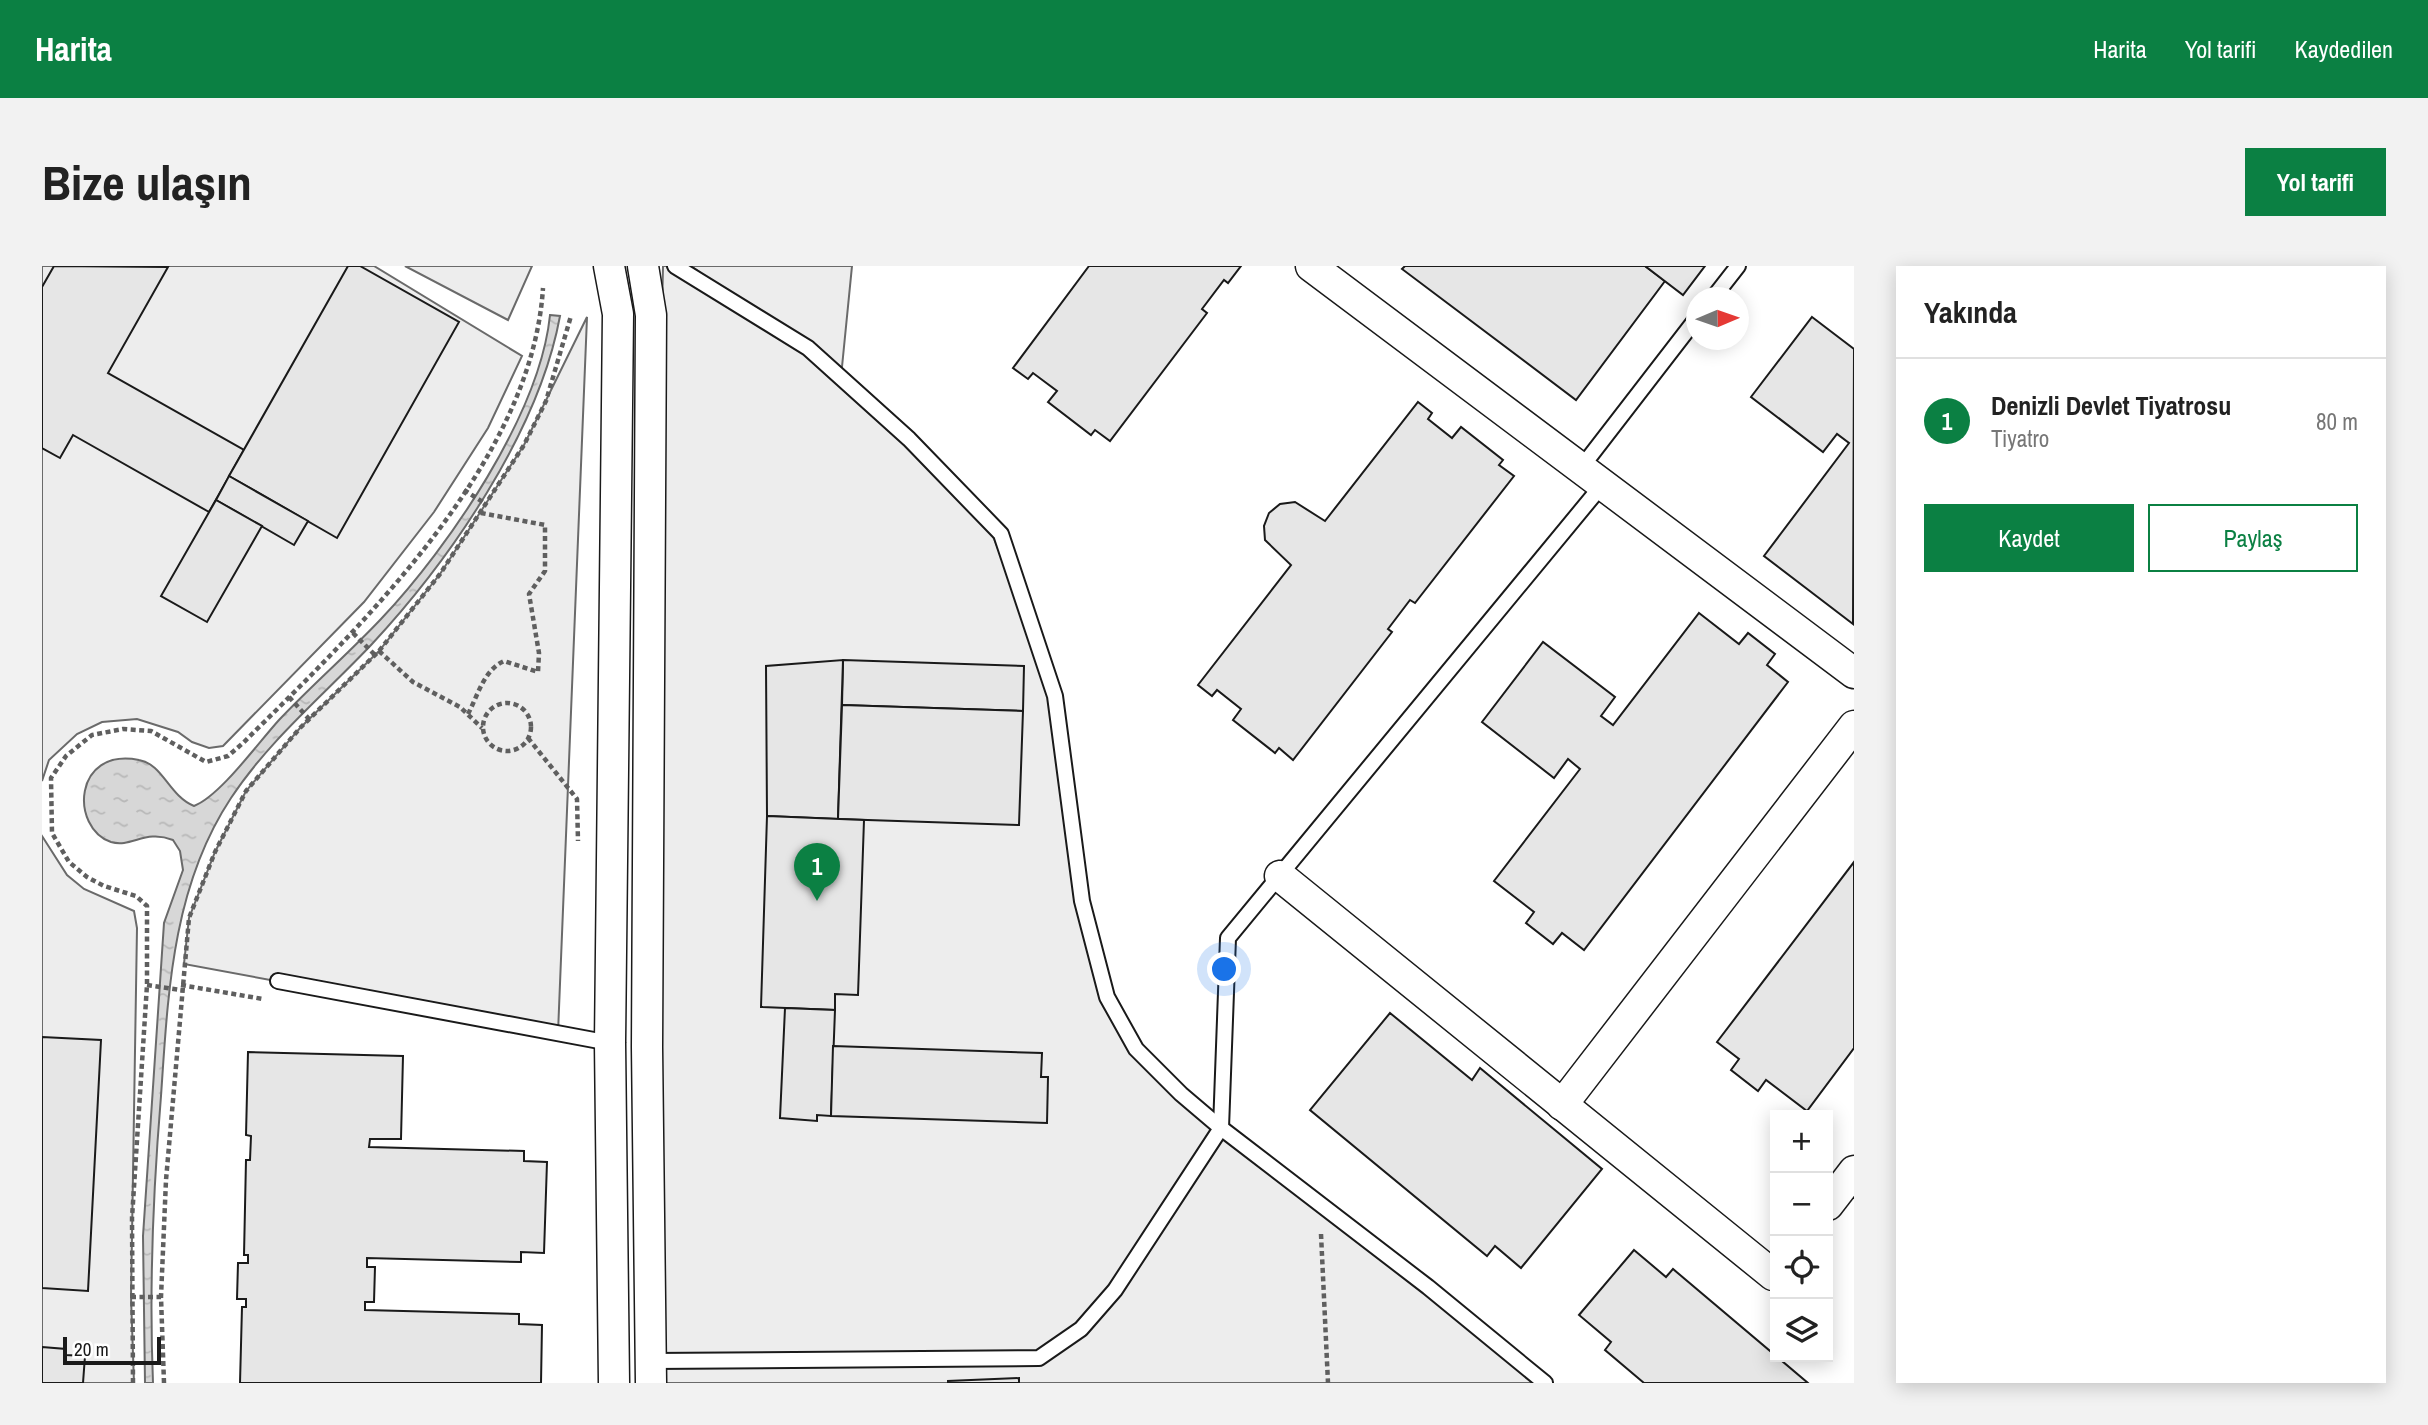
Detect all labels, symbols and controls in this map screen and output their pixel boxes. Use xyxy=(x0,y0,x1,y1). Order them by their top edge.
text: Harita xyxy=(35,27,112,71)
text: Harita xyxy=(2093,33,2147,65)
text: Yol tarifi xyxy=(2185,33,2257,65)
text: Kaydedilen xyxy=(2295,33,2393,65)
button: Yol tarifi xyxy=(2245,148,2386,216)
text: Bize ulaşın xyxy=(42,149,252,215)
north arrow xyxy=(1686,287,1749,350)
text: Yakında xyxy=(1924,292,2017,332)
text: Denizli Devlet Tiyatrosu xyxy=(1991,388,2231,423)
text: 1 xyxy=(1942,406,1952,437)
text: 80 m xyxy=(2316,406,2358,437)
text: Tiyatro xyxy=(1991,423,2049,454)
button: Kaydet xyxy=(1924,504,2134,572)
button: Paylaş xyxy=(2148,504,2358,572)
pin: 1 xyxy=(794,843,840,901)
your location xyxy=(1207,952,1241,986)
map controls xyxy=(1770,1110,1833,1362)
button: + xyxy=(1770,1110,1833,1173)
button: − xyxy=(1770,1173,1833,1236)
button: locate xyxy=(1770,1236,1833,1299)
button: layers xyxy=(1770,1299,1833,1362)
scale bar xyxy=(63,1334,161,1366)
text: 20 m xyxy=(74,1336,109,1362)

